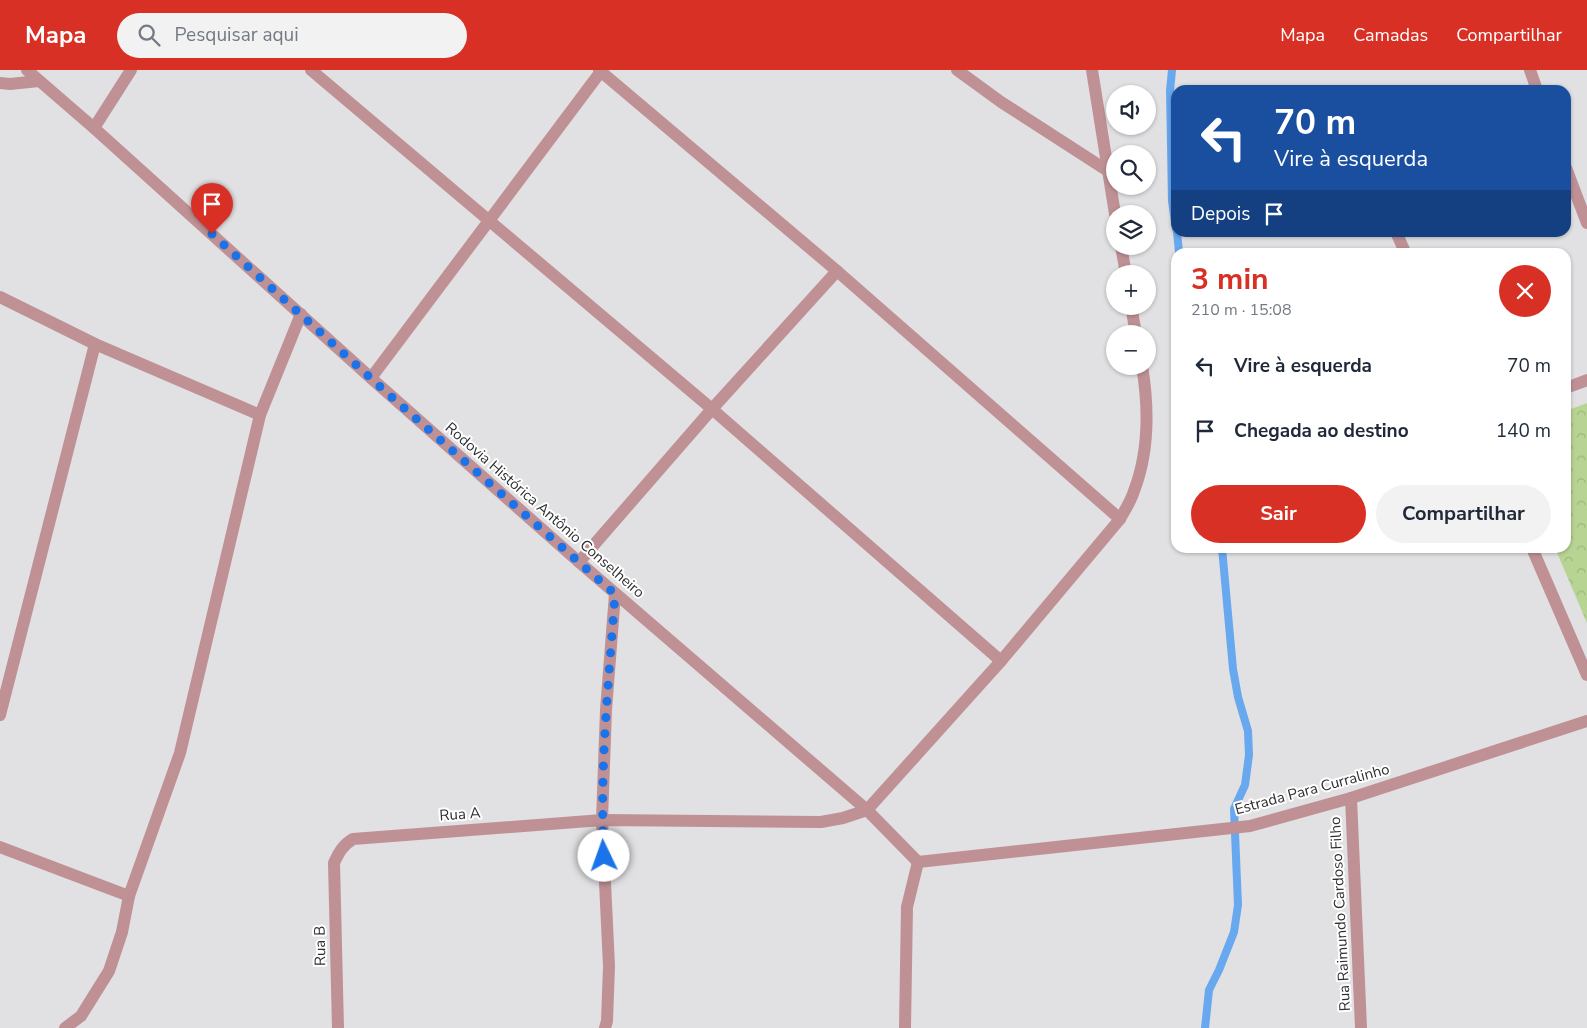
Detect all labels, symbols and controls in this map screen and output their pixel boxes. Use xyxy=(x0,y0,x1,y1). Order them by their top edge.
search box xyxy=(117,13,467,58)
text: Mapa xyxy=(25,19,87,51)
icon: search xyxy=(135,21,163,49)
text: Pesquisar aqui xyxy=(175,22,299,48)
text: Mapa xyxy=(1280,23,1325,47)
text: Camadas xyxy=(1353,23,1428,47)
text: Compartilhar xyxy=(1456,23,1562,47)
map controls xyxy=(1106,85,1156,375)
button: sound xyxy=(1106,85,1156,135)
text: 70 m xyxy=(1274,99,1356,146)
icon: left xyxy=(1191,105,1256,170)
text: Vire à esquerda xyxy=(1274,144,1428,174)
button: search xyxy=(1106,145,1156,195)
pin xyxy=(191,183,233,234)
icon: arrive xyxy=(198,190,226,218)
icon: arrive xyxy=(1260,200,1288,228)
text: Depois xyxy=(1191,201,1250,227)
button: layers xyxy=(1106,205,1156,255)
text: 3 min xyxy=(1191,259,1269,300)
button: + xyxy=(1106,265,1156,315)
button: close xyxy=(1499,265,1551,317)
text: 210 m · 15:08 xyxy=(1191,299,1292,321)
button: − xyxy=(1106,325,1156,375)
icon: left xyxy=(1191,352,1219,380)
text: Vire à esquerda xyxy=(1234,353,1372,379)
text: 70 m xyxy=(1507,353,1551,379)
icon: arrive xyxy=(1191,417,1219,445)
street label: Rodovia Histórica Antônio Conselheiro xyxy=(441,418,649,602)
text: Chegada ao destino xyxy=(1234,418,1409,444)
text: 140 m xyxy=(1496,418,1551,444)
button: Sair xyxy=(1191,485,1366,543)
button: Compartilhar xyxy=(1376,485,1551,543)
street label: Estrada Para Curralinho xyxy=(1232,759,1392,819)
street label: Rua A xyxy=(439,803,481,825)
street label: Rua Raimundo Cardoso Filho xyxy=(1325,816,1355,1012)
position arrow xyxy=(577,829,629,881)
street label: Rua B xyxy=(310,926,330,966)

